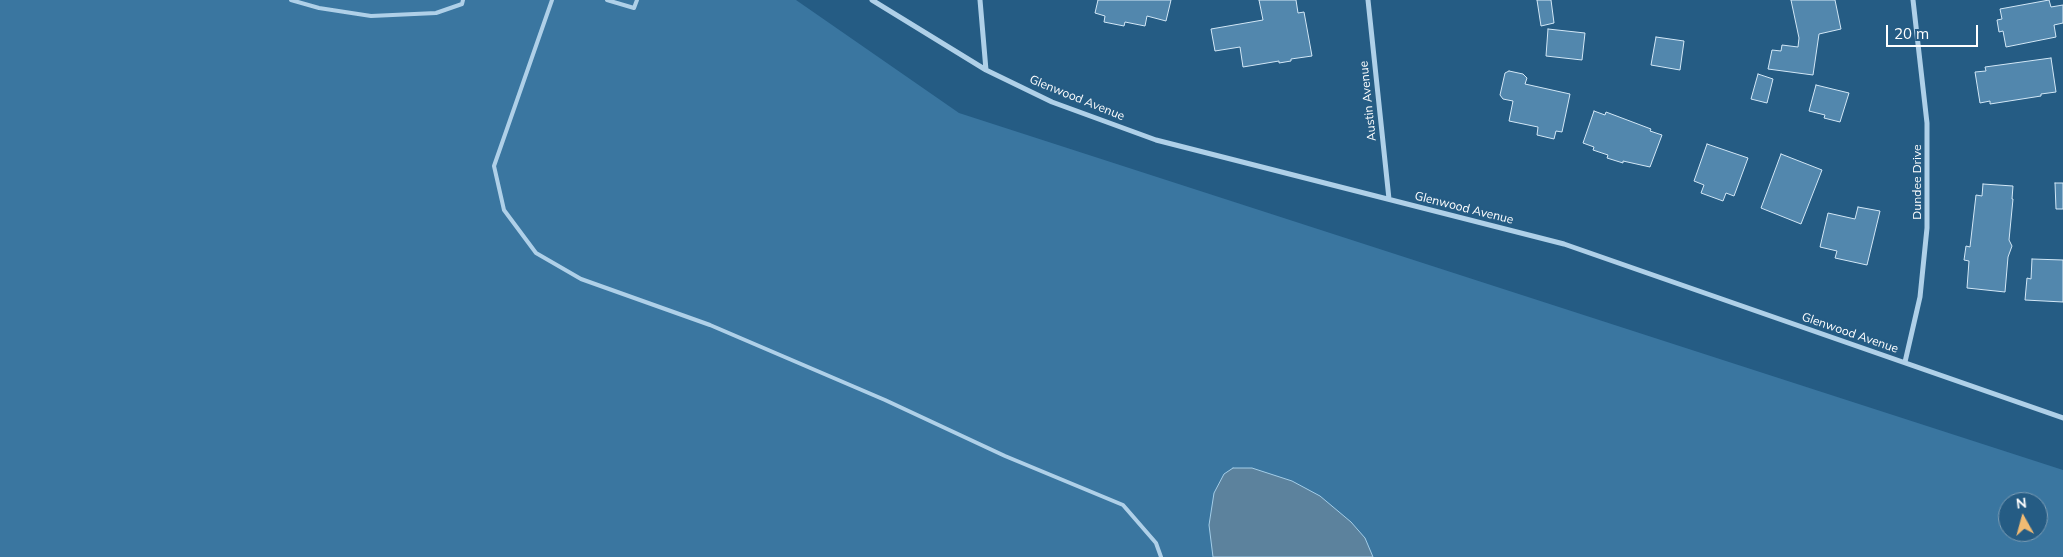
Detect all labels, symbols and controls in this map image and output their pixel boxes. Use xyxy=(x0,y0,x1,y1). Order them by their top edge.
scale bar xyxy=(1888,15,1980,47)
text: 20 m xyxy=(1894,24,1929,43)
street label: Austin Avenue xyxy=(1357,60,1379,142)
street label: Glenwood Avenue xyxy=(1027,72,1127,124)
street label: Dundee Drive xyxy=(1910,144,1924,220)
street label: Glenwood Avenue xyxy=(1413,189,1515,227)
street label: Glenwood Avenue xyxy=(1800,310,1900,356)
north arrow xyxy=(1998,492,2048,542)
text: N xyxy=(2015,494,2028,513)

